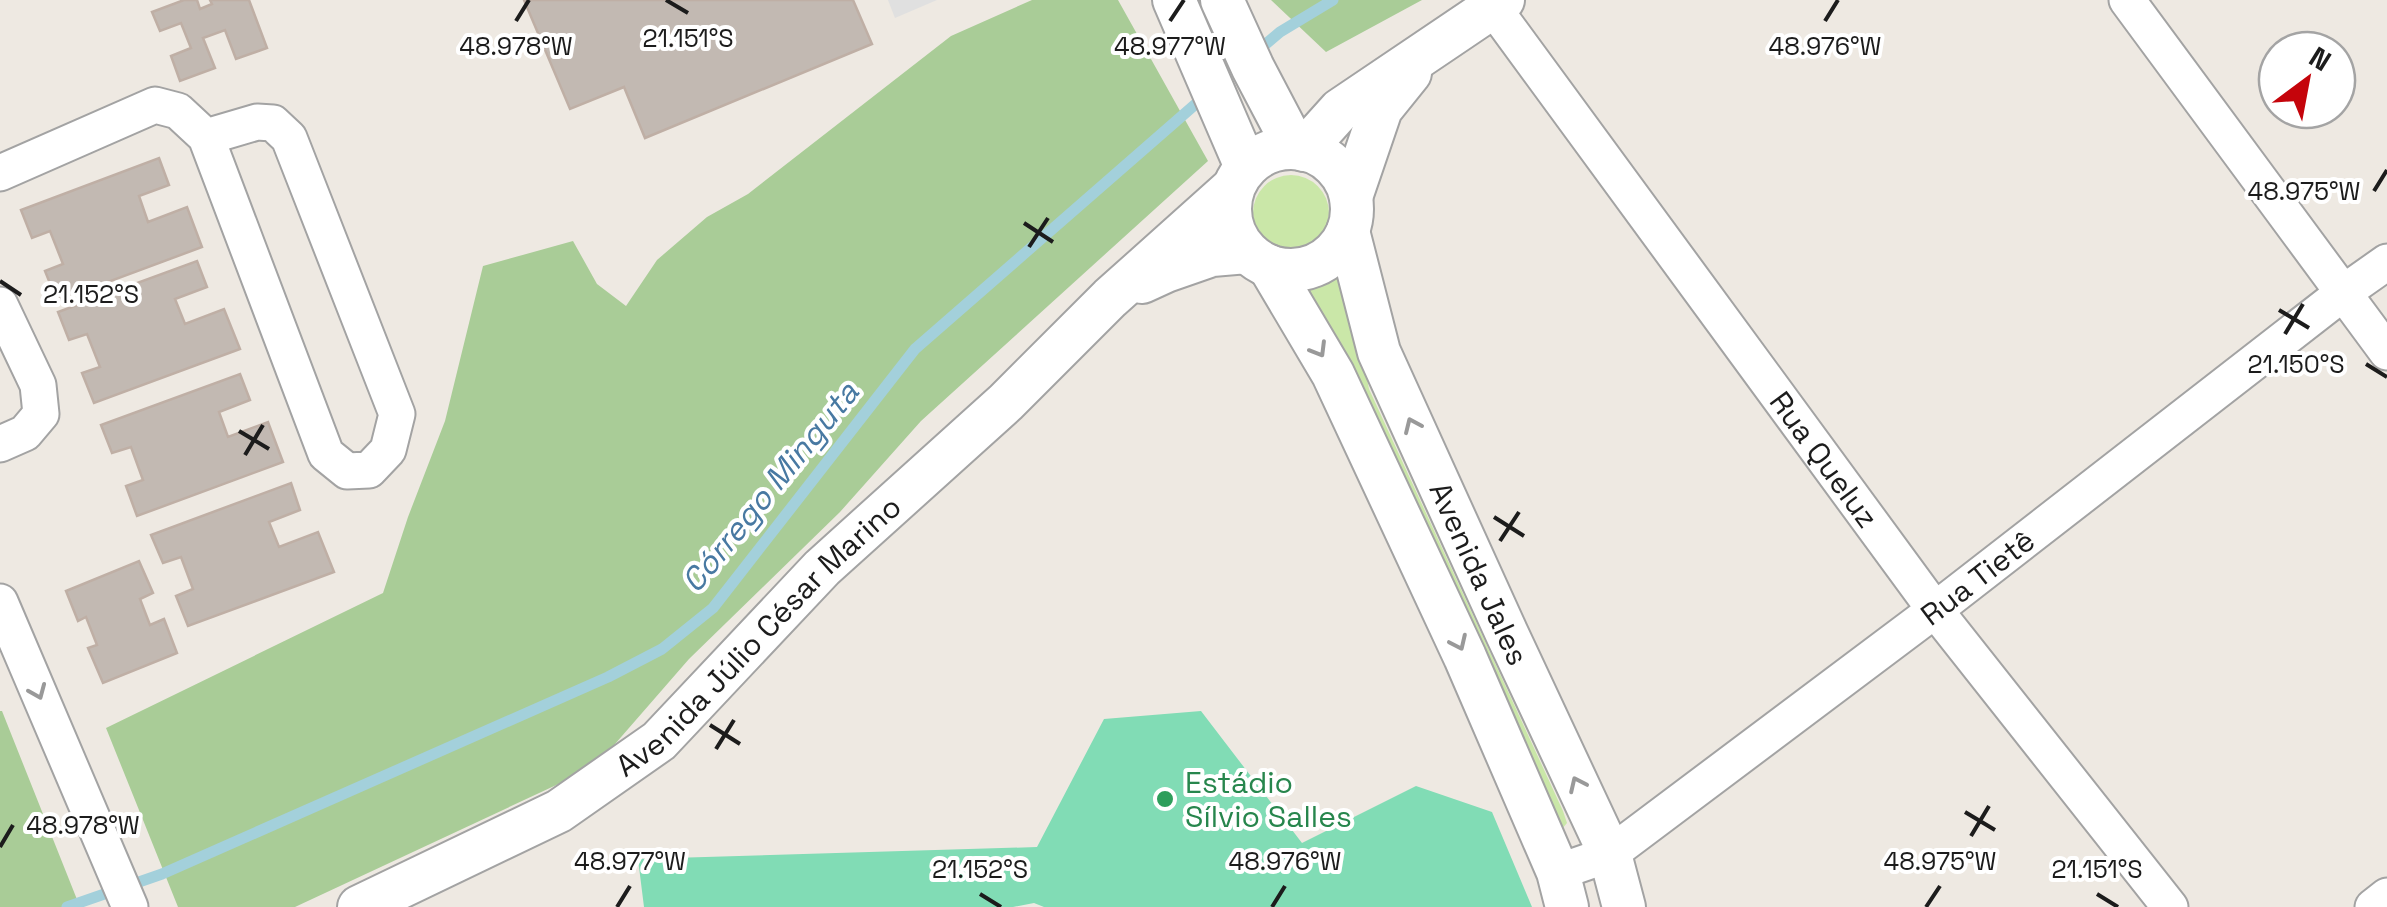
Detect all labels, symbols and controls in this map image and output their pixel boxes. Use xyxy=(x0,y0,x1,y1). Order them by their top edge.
text: 21.151°S xyxy=(642,22,734,54)
text: 48.978°W xyxy=(459,30,573,62)
text: 48.977°W xyxy=(1114,30,1226,62)
text: 48.976°W xyxy=(1769,30,1881,62)
north arrow xyxy=(2257,30,2357,130)
text: N xyxy=(2303,39,2338,79)
text: 48.975°W xyxy=(2248,175,2360,207)
text: 21.152°S xyxy=(43,278,139,310)
one-way arrow xyxy=(1306,339,1326,357)
text: 21.150°S xyxy=(2247,348,2345,380)
water label: Córrego Minguta xyxy=(673,373,868,600)
street label: Rua Queluz xyxy=(1761,383,1887,535)
one-way arrow xyxy=(1404,417,1424,435)
street label: Avenida Jales xyxy=(1421,476,1538,671)
street label: Avenida Júlio César Marino xyxy=(608,487,909,785)
street label: Rua Tietê xyxy=(1912,520,2042,634)
one-way arrow xyxy=(1446,633,1466,651)
one-way arrow xyxy=(26,682,46,700)
place label: Estádio Sílvio Salles xyxy=(1185,763,1352,836)
one-way arrow xyxy=(1569,776,1589,794)
marker: Estádio Sílvio Salles xyxy=(1154,788,1176,810)
text: 48.978°W xyxy=(26,809,140,841)
text: 48.977°W xyxy=(574,845,686,877)
text: 48.976°W xyxy=(1229,845,1341,877)
text: 48.975°W xyxy=(1884,845,1996,877)
text: 21.152°S xyxy=(932,853,1028,885)
text: 21.151°S xyxy=(2051,853,2143,885)

